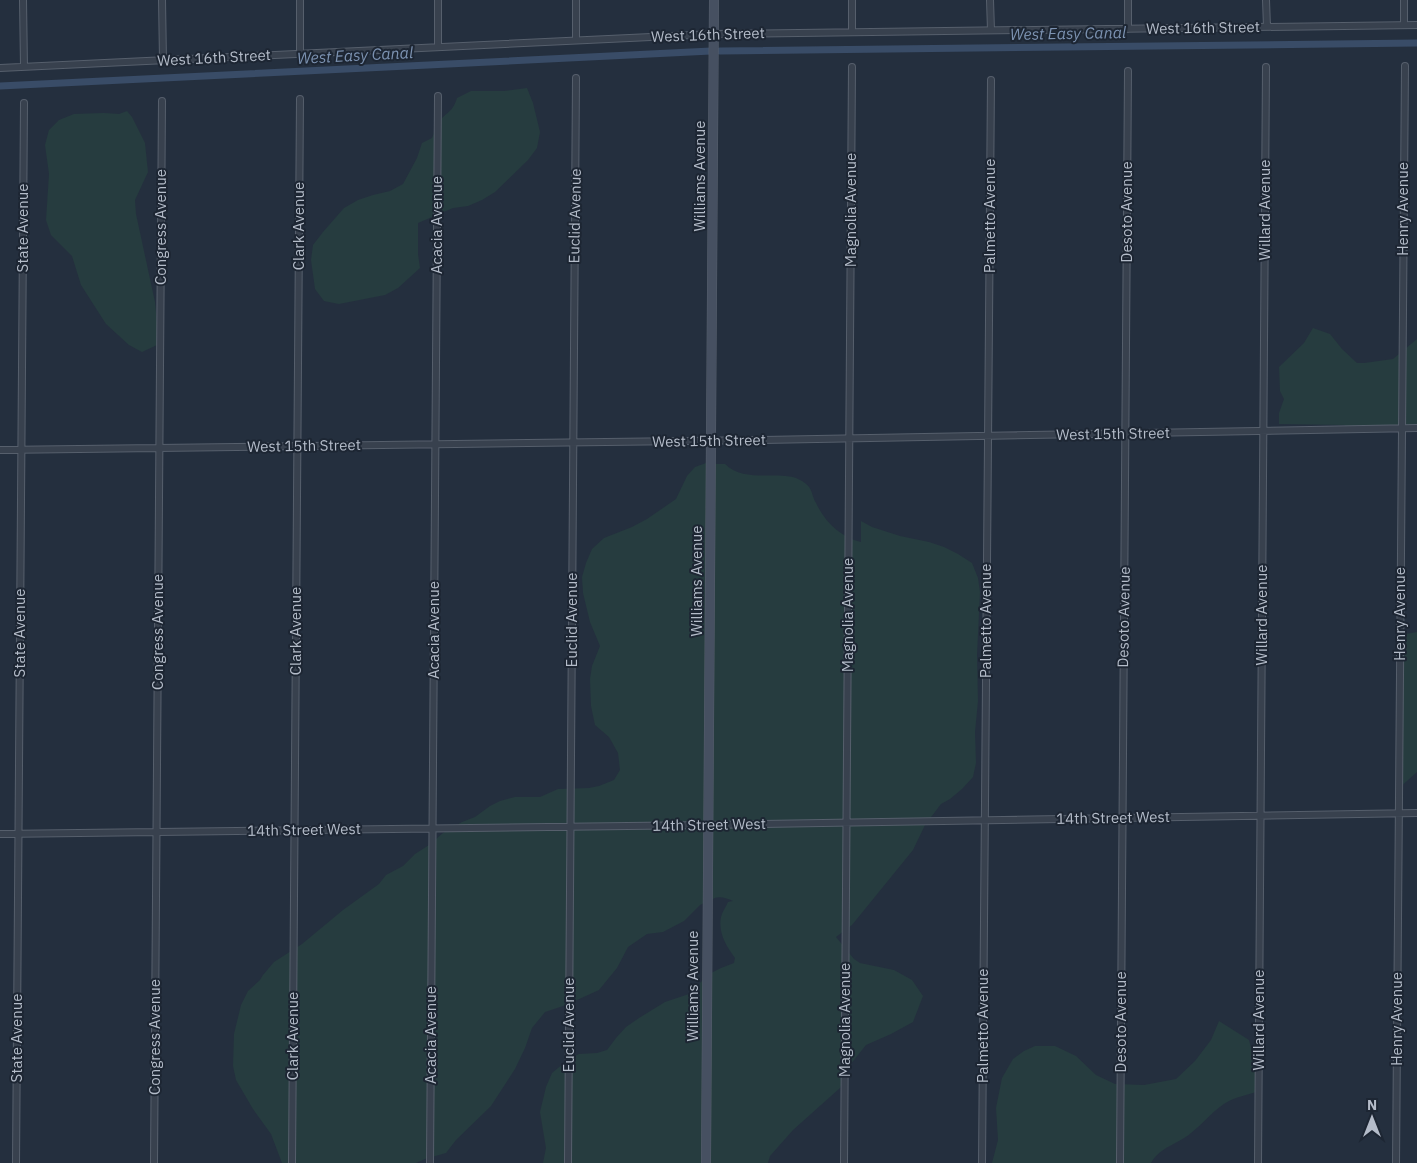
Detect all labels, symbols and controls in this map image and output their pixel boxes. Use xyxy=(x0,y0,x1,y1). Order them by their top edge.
street label: West 16th Street xyxy=(1146,17,1260,38)
water label: West Easy Canal xyxy=(1010,22,1127,44)
street label: West 16th Street xyxy=(651,23,765,46)
water label: West Easy Canal xyxy=(296,42,414,68)
street label: West 16th Street xyxy=(157,45,271,70)
street label: Williams Avenue xyxy=(690,121,709,232)
street label: Magnolia Avenue xyxy=(841,153,860,267)
street label: Palmetto Avenue xyxy=(980,159,999,273)
street label: Willard Avenue xyxy=(1255,160,1274,260)
street label: Desoto Avenue xyxy=(1117,161,1136,263)
street label: Henry Avenue xyxy=(1393,162,1412,256)
street label: Euclid Avenue xyxy=(564,168,585,264)
street label: Congress Avenue xyxy=(151,169,170,285)
street label: Acacia Avenue xyxy=(427,176,446,274)
street label: Clark Avenue xyxy=(289,182,308,270)
street label: State Avenue xyxy=(13,183,32,273)
street label: West 15th Street xyxy=(1056,423,1170,444)
street label: West 15th Street xyxy=(652,430,766,451)
street label: West 15th Street xyxy=(247,435,361,456)
street label: Williams Avenue xyxy=(687,526,706,637)
street label: Magnolia Avenue xyxy=(838,558,857,672)
street label: Palmetto Avenue xyxy=(976,564,995,678)
street label: Willard Avenue xyxy=(1252,565,1271,665)
street label: Desoto Avenue xyxy=(1113,566,1134,668)
street label: Henry Avenue xyxy=(1390,567,1409,661)
street label: Euclid Avenue xyxy=(562,573,581,667)
street label: Congress Avenue xyxy=(148,574,167,690)
street label: Acacia Avenue xyxy=(424,581,443,679)
street label: Clark Avenue xyxy=(286,587,305,675)
street label: State Avenue xyxy=(10,588,29,678)
street label: 14th Street West xyxy=(1056,807,1170,828)
street label: 14th Street West xyxy=(652,814,766,835)
street label: 14th Street West xyxy=(247,819,361,840)
street label: Williams Avenue xyxy=(683,931,702,1042)
street label: Magnolia Avenue xyxy=(835,963,854,1077)
street label: Palmetto Avenue xyxy=(973,969,992,1083)
street label: Willard Avenue xyxy=(1249,970,1268,1070)
street label: Desoto Avenue xyxy=(1111,971,1130,1073)
street label: Henry Avenue xyxy=(1387,972,1406,1066)
street label: Euclid Avenue xyxy=(559,978,578,1072)
street label: Congress Avenue xyxy=(145,979,164,1095)
street label: Acacia Avenue xyxy=(421,986,440,1084)
street label: Clark Avenue xyxy=(283,992,302,1080)
street label: State Avenue xyxy=(7,993,26,1083)
north arrow xyxy=(1347,1093,1397,1143)
text: N xyxy=(1367,1096,1377,1114)

